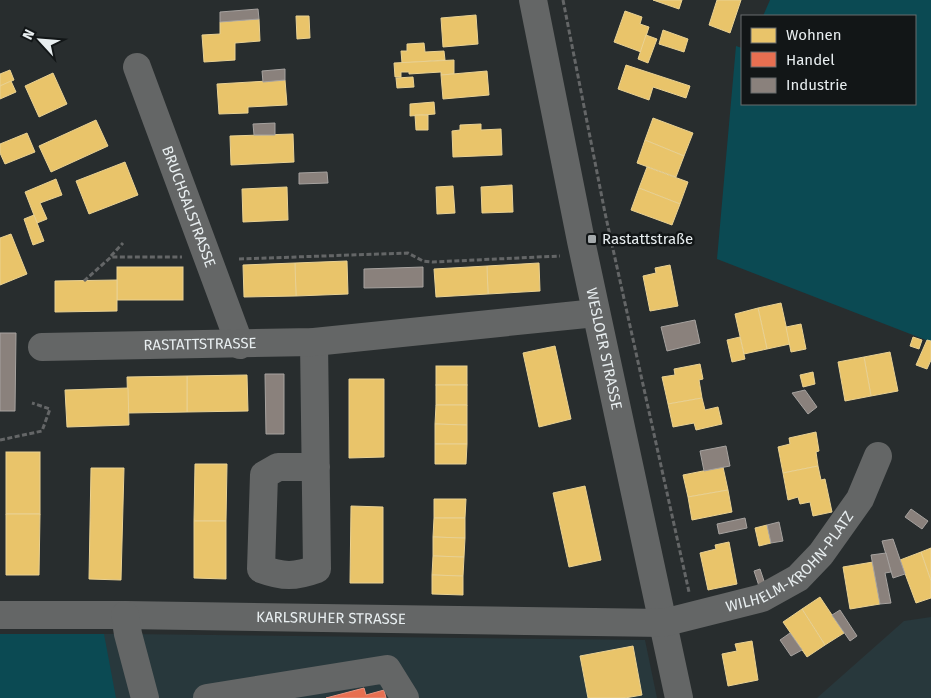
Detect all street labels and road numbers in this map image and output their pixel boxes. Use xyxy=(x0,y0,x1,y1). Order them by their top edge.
street label: BRUCHSALSTRASSE xyxy=(158,144,219,270)
street label: WESLOER STRASSE xyxy=(582,286,626,411)
street label: RASTATTSTRASSE xyxy=(143,334,257,354)
street label: WILHELM-KROHN-PLATZ xyxy=(724,508,857,616)
street label: KARLSRUHER STRASSE xyxy=(256,608,406,628)

